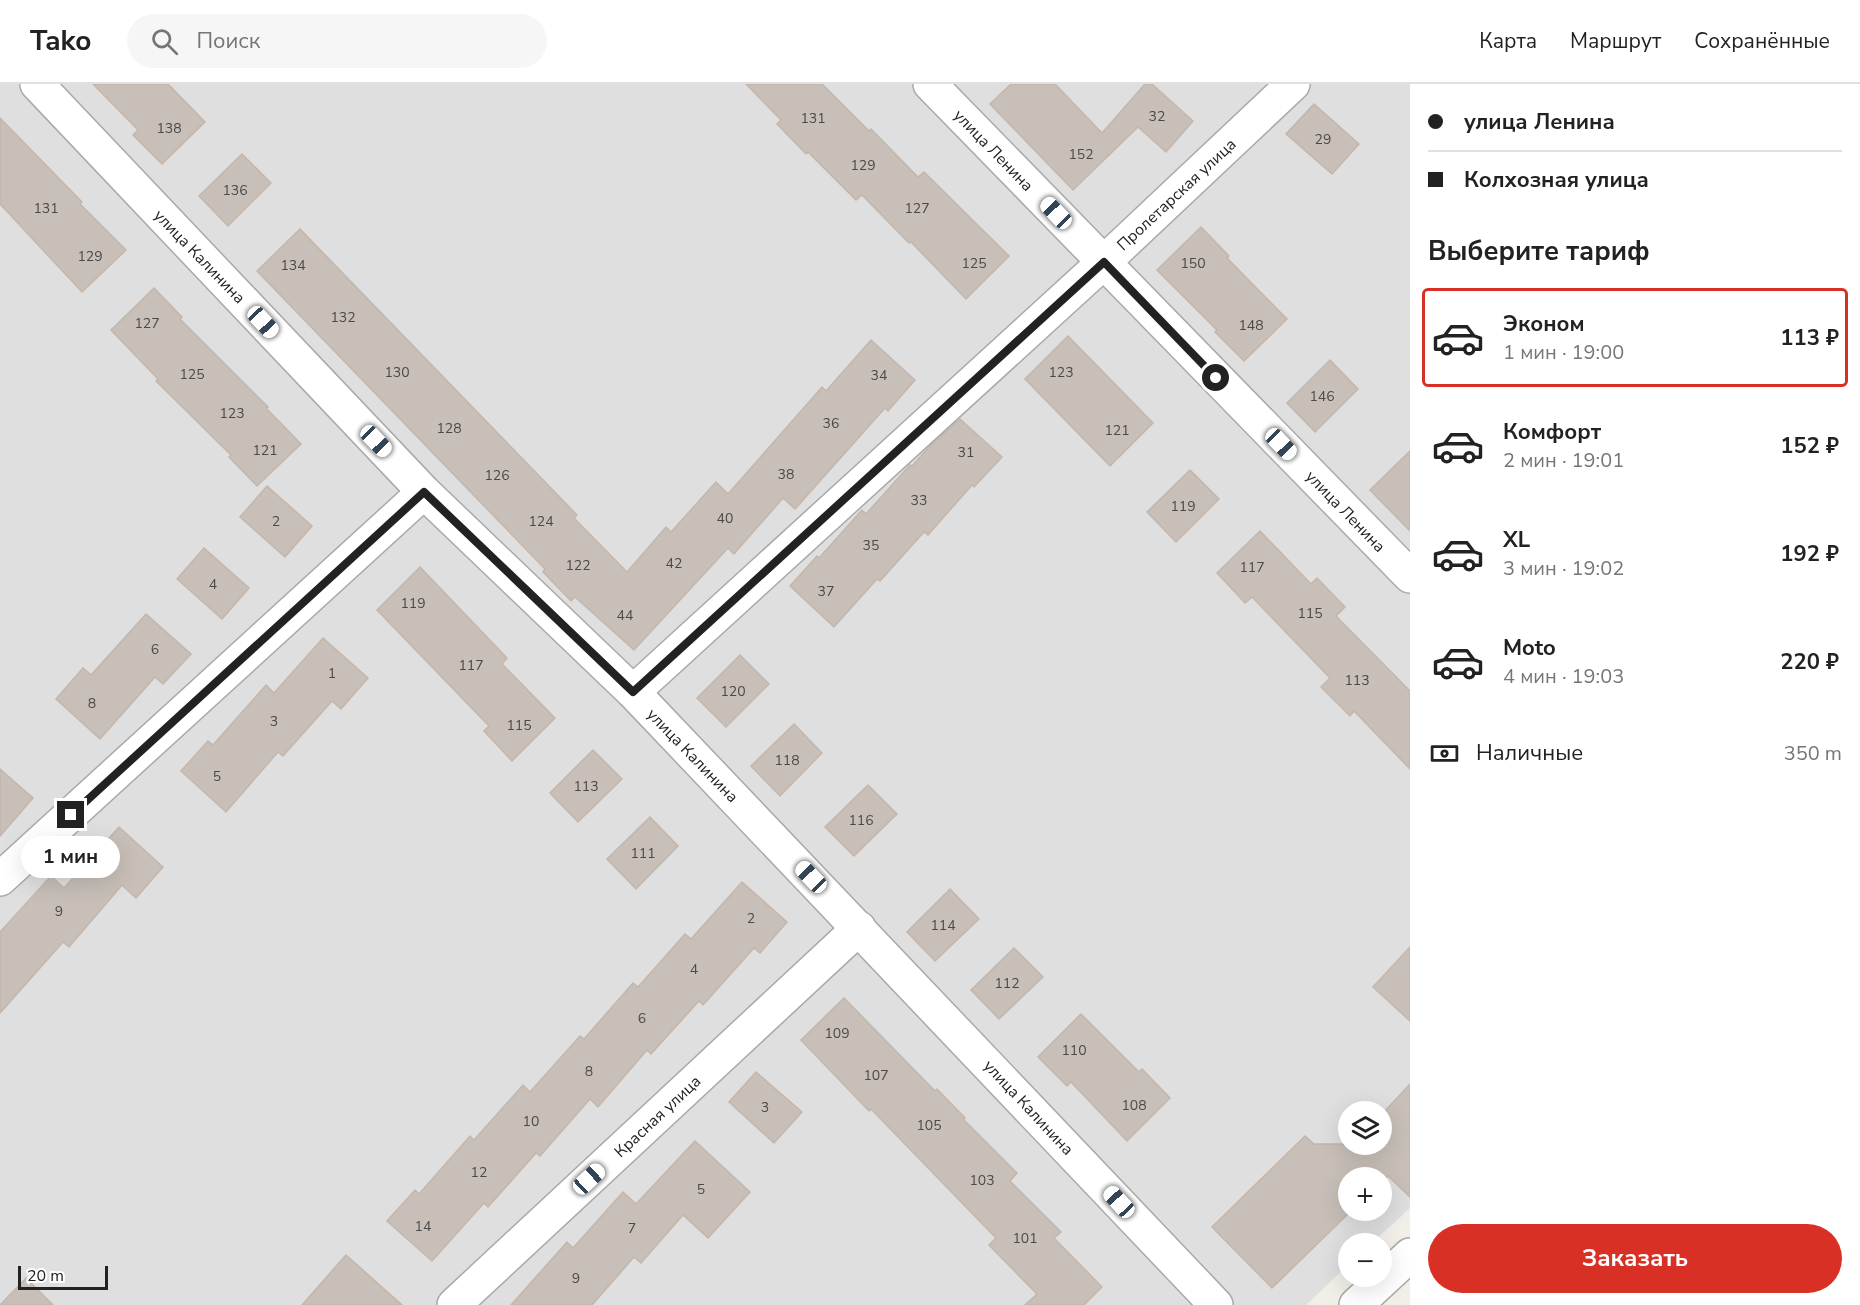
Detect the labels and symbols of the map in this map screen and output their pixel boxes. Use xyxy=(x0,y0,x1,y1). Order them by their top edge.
street label: улица Ленина xyxy=(949,105,1038,196)
house number: 32 xyxy=(1149,107,1165,126)
house number: 131 xyxy=(800,109,826,128)
house number: 138 xyxy=(156,119,182,138)
house number: 29 xyxy=(1315,130,1331,149)
street label: Пролетарская улица xyxy=(1112,134,1241,256)
house number: 152 xyxy=(1068,145,1094,164)
house number: 129 xyxy=(850,156,876,175)
house number: 136 xyxy=(222,181,248,200)
car xyxy=(1037,194,1075,232)
house number: 131 xyxy=(33,199,59,218)
house number: 127 xyxy=(904,199,930,218)
street label: улица Калинина xyxy=(149,205,250,309)
house number: 129 xyxy=(77,247,103,266)
house number: 125 xyxy=(961,254,987,273)
house number: 150 xyxy=(1180,254,1206,273)
house number: 134 xyxy=(280,256,306,275)
car xyxy=(244,303,282,341)
house number: 132 xyxy=(330,308,356,327)
house number: 127 xyxy=(134,314,160,333)
house number: 148 xyxy=(1238,316,1264,335)
house number: 130 xyxy=(384,363,410,382)
house number: 123 xyxy=(1048,363,1074,382)
route start xyxy=(1202,364,1229,391)
house number: 125 xyxy=(179,365,205,384)
house number: 34 xyxy=(871,366,887,385)
house number: 146 xyxy=(1309,387,1335,406)
house number: 123 xyxy=(219,404,245,423)
house number: 36 xyxy=(823,414,839,433)
house number: 128 xyxy=(436,419,462,438)
house number: 121 xyxy=(1104,421,1130,440)
car xyxy=(357,422,395,460)
car xyxy=(1262,425,1300,463)
house number: 121 xyxy=(252,441,278,460)
house number: 31 xyxy=(958,443,974,462)
house number: 38 xyxy=(778,465,794,484)
house number: 126 xyxy=(484,466,510,485)
street label: улица Ленина xyxy=(1301,466,1390,557)
house number: 33 xyxy=(911,491,927,510)
house number: 119 xyxy=(1170,497,1196,516)
house number: 40 xyxy=(717,509,733,528)
house number: 2 xyxy=(272,512,280,531)
house number: 124 xyxy=(528,512,554,531)
house number: 35 xyxy=(863,536,879,555)
house number: 42 xyxy=(666,554,682,573)
house number: 122 xyxy=(565,556,591,575)
house number: 117 xyxy=(1239,558,1265,577)
house number: 4 xyxy=(209,575,217,594)
house number: 37 xyxy=(818,582,834,601)
house number: 119 xyxy=(400,594,426,613)
house number: 115 xyxy=(1297,604,1323,623)
house number: 44 xyxy=(617,606,633,625)
house number: 6 xyxy=(151,640,159,659)
house number: 117 xyxy=(458,656,484,675)
house number: 1 xyxy=(328,664,336,683)
house number: 113 xyxy=(1344,671,1370,690)
house number: 120 xyxy=(720,682,746,701)
house number: 8 xyxy=(88,694,96,713)
street label: улица Калинина xyxy=(642,704,743,808)
house number: 3 xyxy=(270,712,278,731)
house number: 115 xyxy=(506,716,532,735)
house number: 118 xyxy=(774,751,800,770)
house number: 5 xyxy=(213,767,221,786)
house number: 113 xyxy=(573,777,599,796)
route end xyxy=(57,801,84,828)
house number: 116 xyxy=(848,811,874,830)
callout: 1 мин xyxy=(22,836,121,878)
house number: 111 xyxy=(630,844,656,863)
car xyxy=(792,858,830,896)
house number: 9 xyxy=(55,902,63,921)
house number: 2 xyxy=(747,909,755,928)
house number: 114 xyxy=(930,916,956,935)
house number: 4 xyxy=(690,960,698,979)
house number: 112 xyxy=(994,974,1020,993)
house number: 6 xyxy=(638,1009,646,1028)
house number: 109 xyxy=(824,1024,850,1043)
house number: 110 xyxy=(1061,1041,1087,1060)
street label: улица Калинина xyxy=(978,1055,1078,1160)
house number: 8 xyxy=(585,1062,593,1081)
house number: 107 xyxy=(863,1066,889,1085)
street label: Красная улица xyxy=(609,1071,706,1163)
house number: 108 xyxy=(1121,1096,1147,1115)
house number: 3 xyxy=(761,1098,769,1117)
house number: 10 xyxy=(523,1112,539,1131)
house number: 105 xyxy=(916,1116,942,1135)
car xyxy=(570,1160,608,1198)
house number: 12 xyxy=(471,1163,487,1182)
house number: 103 xyxy=(969,1171,995,1190)
house number: 5 xyxy=(697,1180,705,1199)
car xyxy=(1100,1183,1138,1221)
house number: 14 xyxy=(415,1217,431,1236)
house number: 7 xyxy=(628,1219,636,1238)
house number: 101 xyxy=(1012,1229,1038,1248)
scale bar xyxy=(18,1263,108,1290)
house number: 9 xyxy=(572,1269,580,1288)

